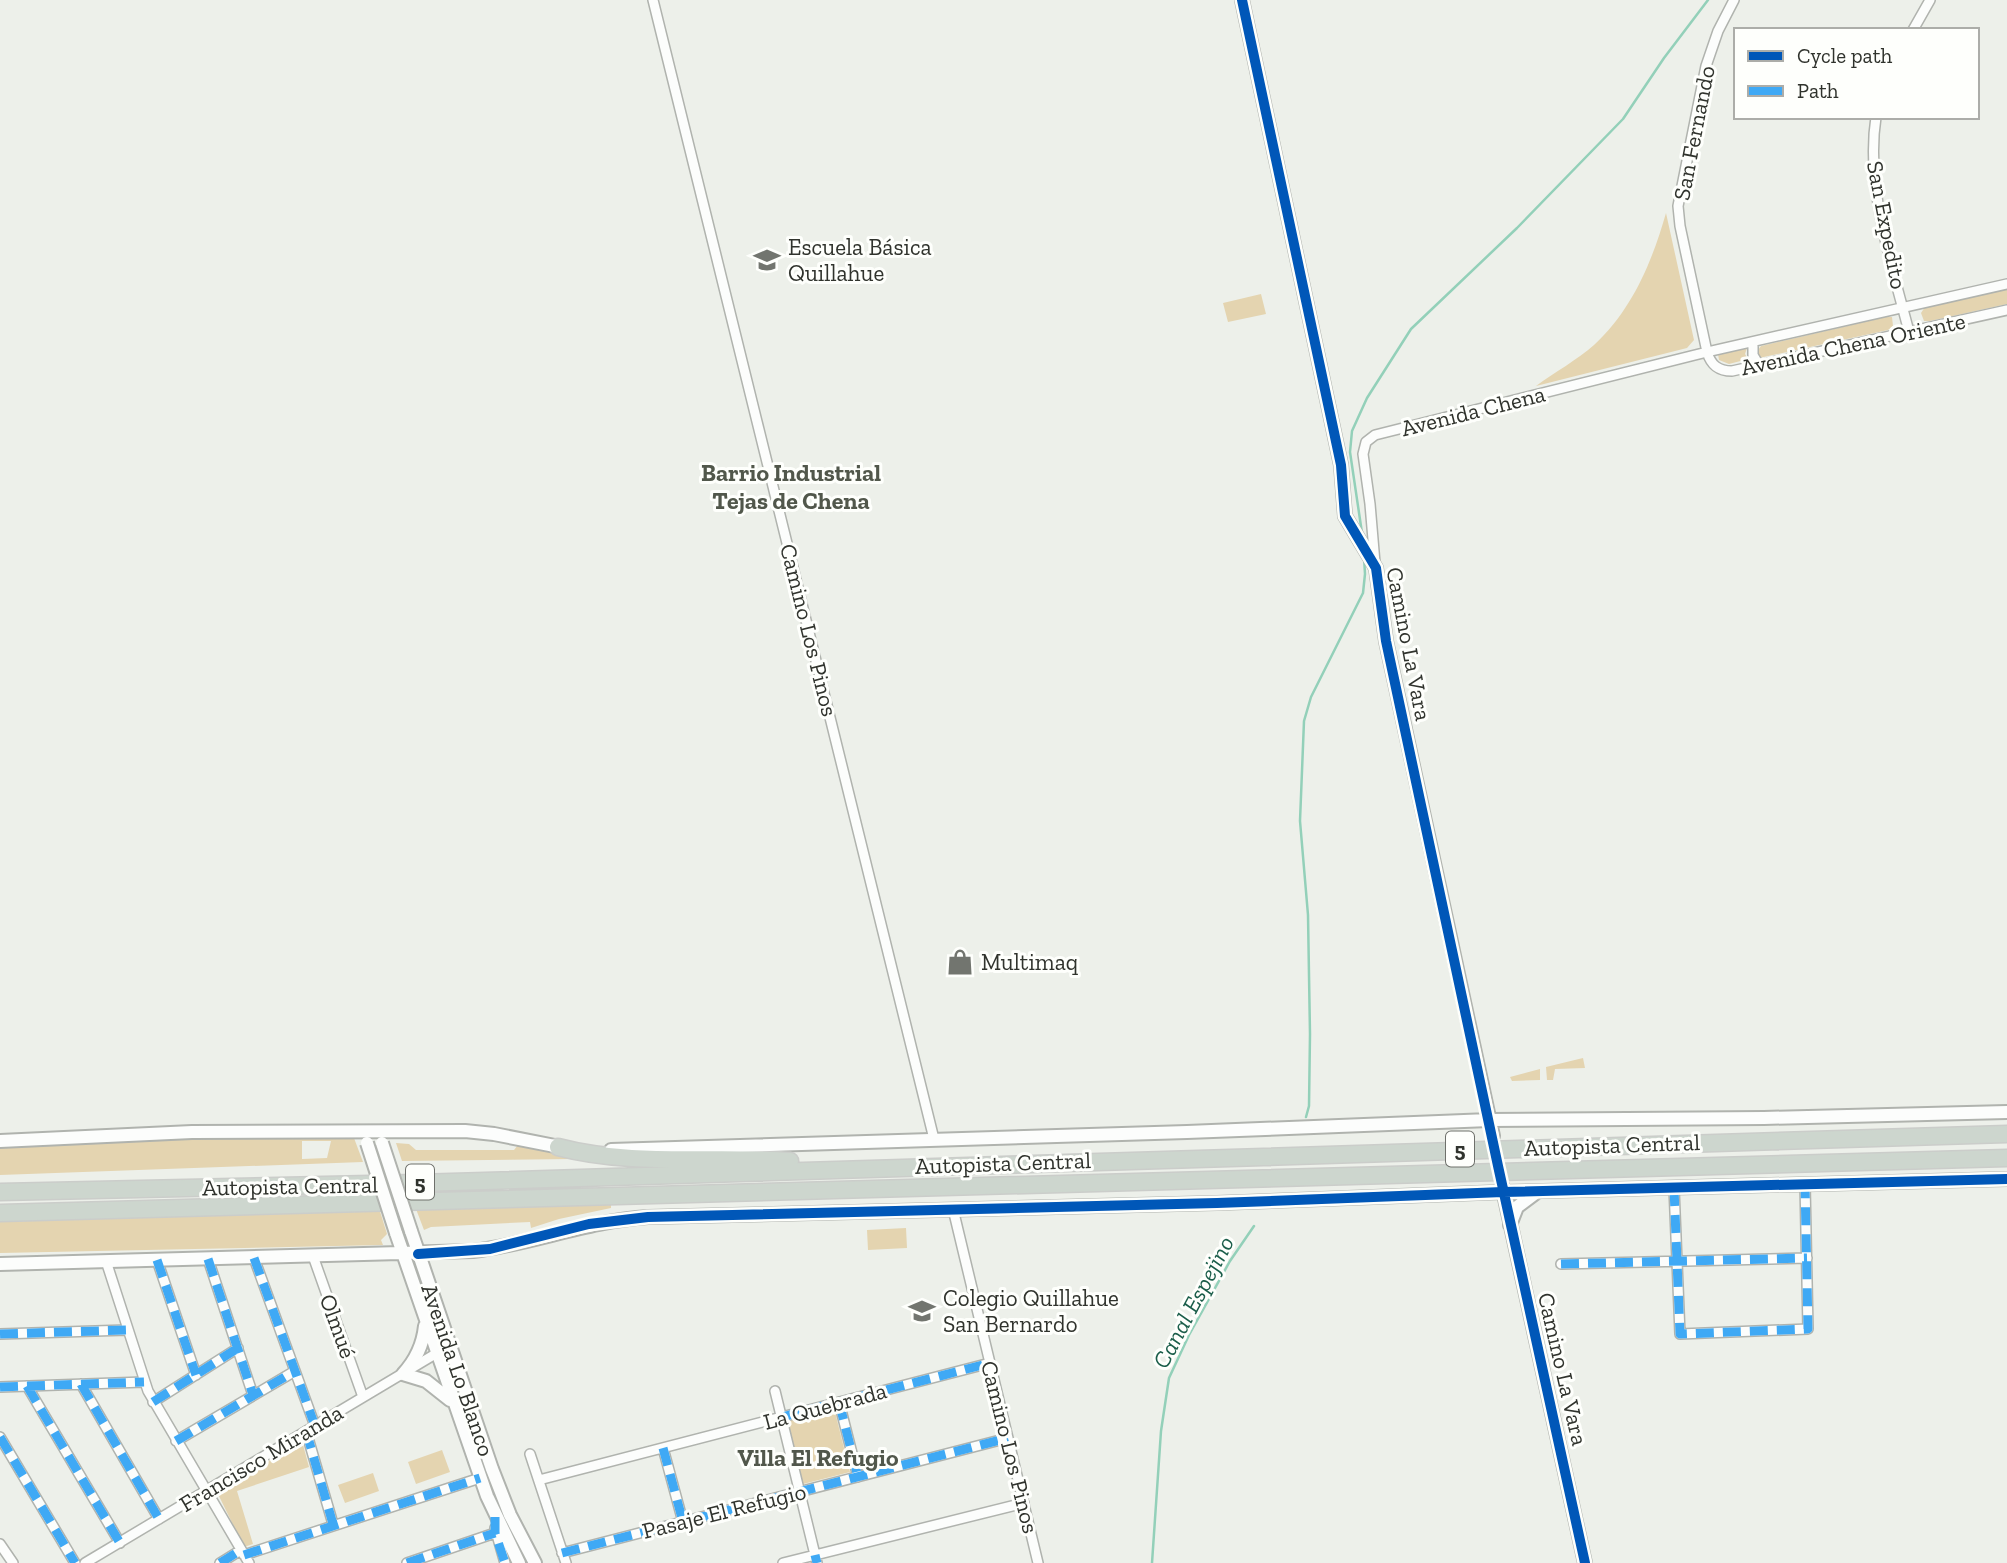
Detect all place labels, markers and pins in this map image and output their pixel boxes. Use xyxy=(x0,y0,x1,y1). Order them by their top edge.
place label: Escuela Básica Quillahue xyxy=(788,233,932,287)
school or university icon: Escuela Básica Quillahue xyxy=(752,245,782,275)
shop icon: Multimaq xyxy=(945,947,975,977)
place label: Multimaq xyxy=(981,948,1079,976)
place label: Colegio Quillahue San Bernardo xyxy=(943,1284,1119,1338)
school or university icon: Colegio Quillahue San Bernardo xyxy=(907,1296,937,1326)

